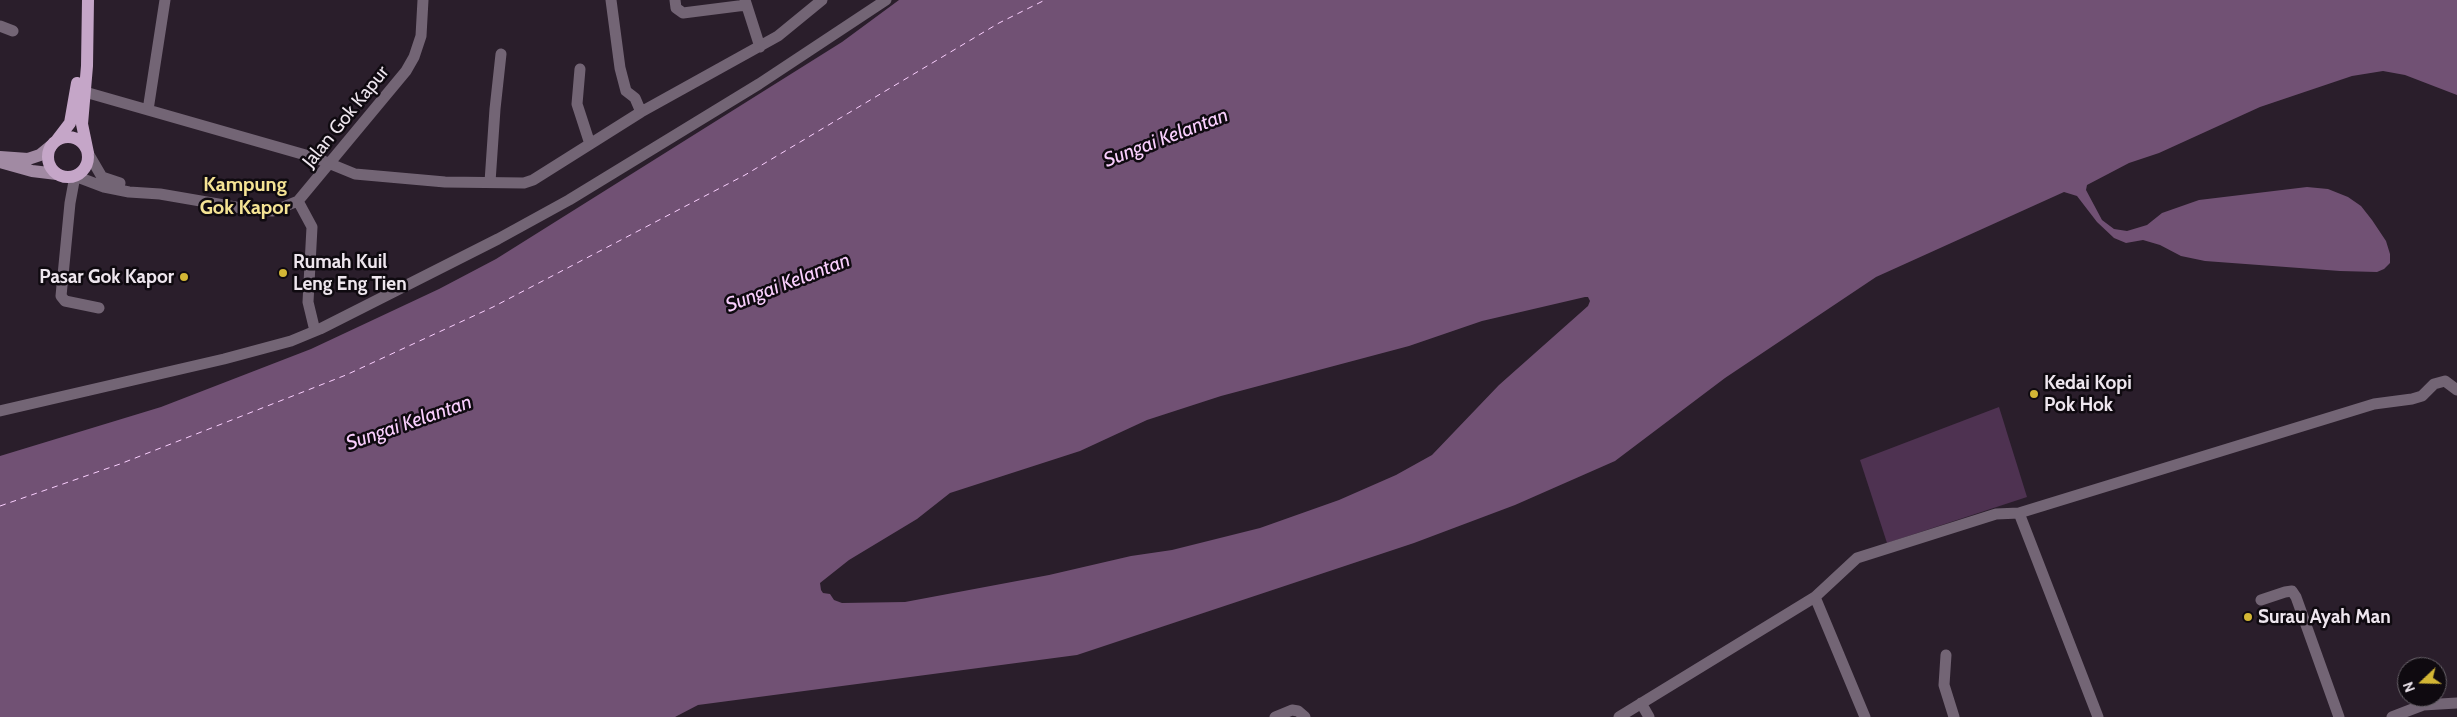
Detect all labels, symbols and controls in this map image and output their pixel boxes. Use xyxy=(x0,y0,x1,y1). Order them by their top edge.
street label: Jalan Gok Kapur xyxy=(298,61,394,173)
water label: Sungai Kelantan xyxy=(1100,103,1232,173)
district label: Kampung Gok Kapor xyxy=(200,173,290,220)
water label: Sungai Kelantan xyxy=(722,248,854,318)
place label: Rumah Kuil Leng Eng Tien xyxy=(293,251,407,295)
place label: Pasar Gok Kapor xyxy=(39,266,174,288)
marker: Rumah Kuil Leng Eng Tien xyxy=(277,267,289,279)
marker: Pasar Gok Kapor xyxy=(178,271,190,283)
place label: Kedai Kopi Pok Hok xyxy=(2044,372,2132,416)
marker: Kedai Kopi Pok Hok xyxy=(2028,388,2040,400)
water label: Sungai Kelantan xyxy=(343,390,475,456)
place label: Surau Ayah Man xyxy=(2258,606,2391,628)
marker: Surau Ayah Man xyxy=(2242,611,2254,623)
north arrow xyxy=(2397,657,2447,707)
text: N xyxy=(2399,679,2419,695)

